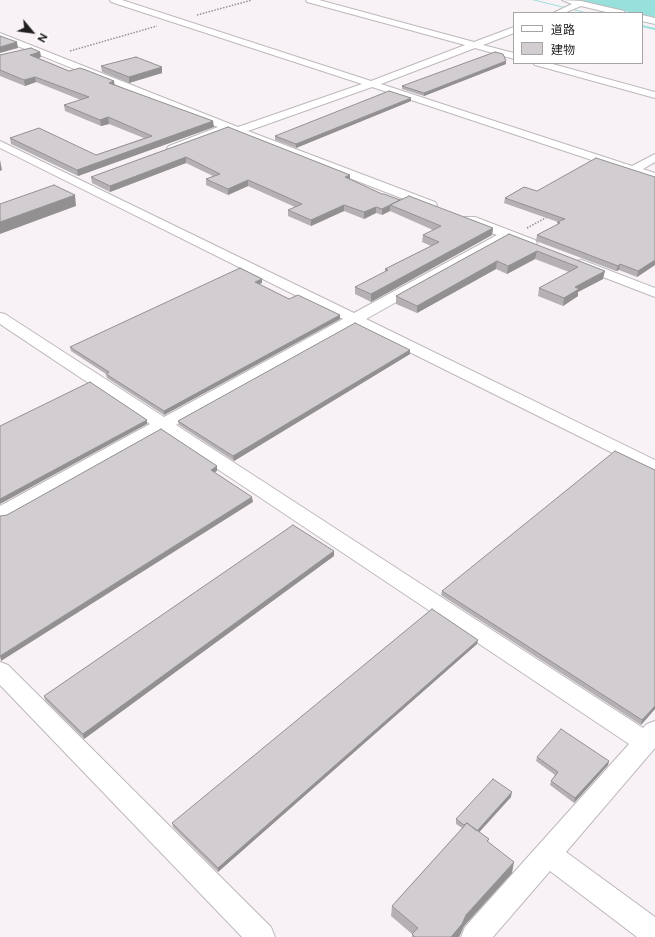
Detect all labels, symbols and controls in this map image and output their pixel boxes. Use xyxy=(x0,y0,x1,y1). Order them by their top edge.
north arrow xyxy=(12,12,52,52)
legend xyxy=(513,12,643,64)
text: 道路 xyxy=(551,23,575,37)
text: N xyxy=(35,31,50,44)
text: 建物 xyxy=(551,43,575,57)

